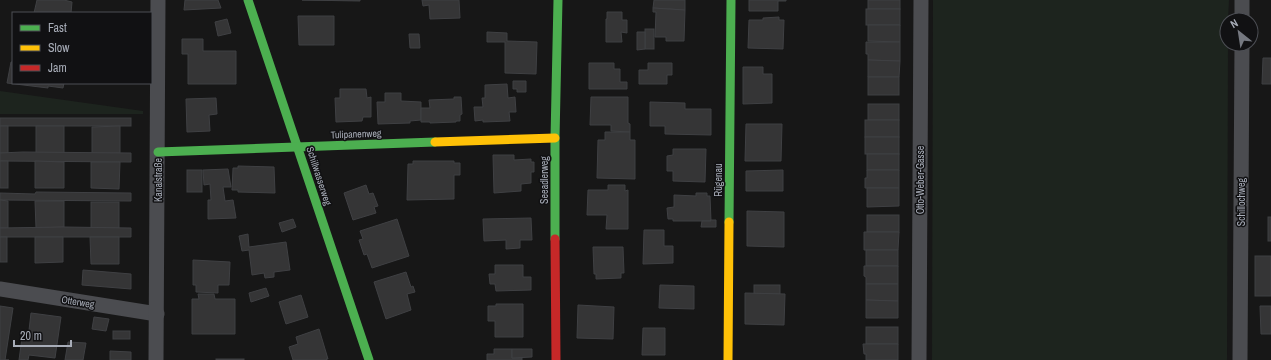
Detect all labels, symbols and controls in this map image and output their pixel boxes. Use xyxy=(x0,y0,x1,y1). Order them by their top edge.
legend xyxy=(12,12,152,84)
north arrow xyxy=(1219,12,1259,52)
text: N xyxy=(1228,16,1240,31)
text: Fast xyxy=(48,20,67,36)
text: Slow xyxy=(48,40,70,56)
text: Jam xyxy=(48,60,67,76)
street label: Tulipanenweg xyxy=(330,127,382,141)
street label: Schillwasserweg xyxy=(303,145,335,207)
street label: Otto-Weber-Gasse xyxy=(914,145,927,214)
street label: Seeadlerweg xyxy=(538,156,551,204)
street label: Kanalstraße xyxy=(152,157,165,202)
street label: Rügenau xyxy=(712,163,725,197)
street label: Schillochweg xyxy=(1235,177,1248,226)
street label: Otterweg xyxy=(61,293,96,311)
scale bar xyxy=(14,322,71,348)
text: 20 m xyxy=(20,328,42,344)

